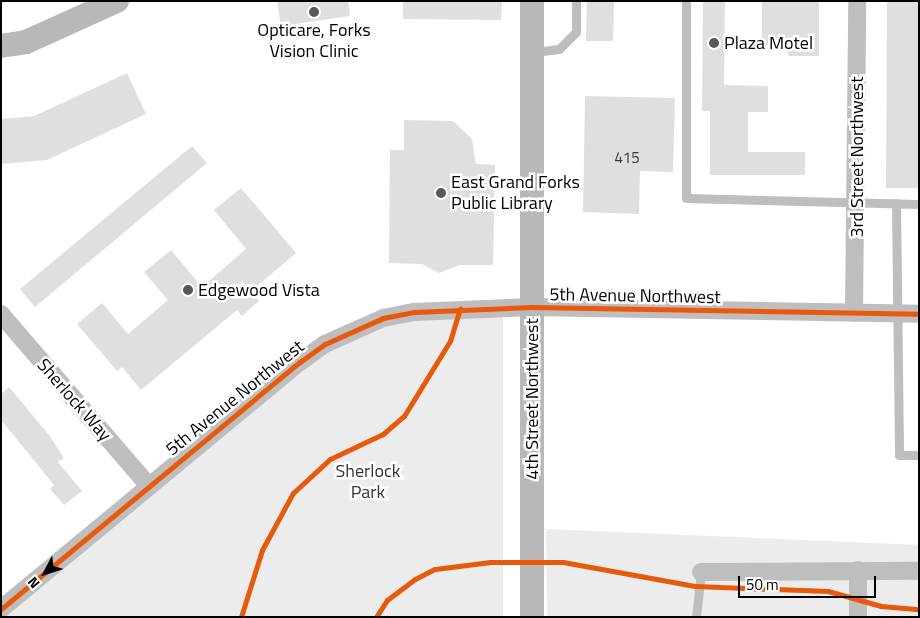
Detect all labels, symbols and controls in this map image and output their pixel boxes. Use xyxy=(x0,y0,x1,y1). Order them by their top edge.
marker: Opticare, Forks Vision Clinic xyxy=(308,6,320,18)
place label: Opticare, Forks Vision Clinic xyxy=(257,20,371,62)
place label: Plaza Motel xyxy=(724,32,813,54)
marker: Plaza Motel xyxy=(708,37,720,49)
street label: 3rd Street Northwest xyxy=(846,76,868,238)
house number: 415 xyxy=(614,149,640,167)
place label: East Grand Forks Public Library xyxy=(451,172,580,214)
marker: East Grand Forks Public Library xyxy=(435,187,447,199)
place label: Edgewood Vista xyxy=(198,279,320,301)
marker: Edgewood Vista xyxy=(182,284,194,296)
street label: 5th Avenue Northwest xyxy=(549,284,721,308)
street label: 4th Street Northwest xyxy=(521,318,543,480)
street label: 5th Avenue Northwest xyxy=(162,336,308,460)
street label: Sherlock Way xyxy=(32,354,116,446)
park label: Sherlock Park xyxy=(336,461,400,504)
north arrow xyxy=(20,548,70,598)
scale bar xyxy=(740,566,878,598)
text: N xyxy=(22,573,44,593)
text: 50 m xyxy=(746,573,779,596)

